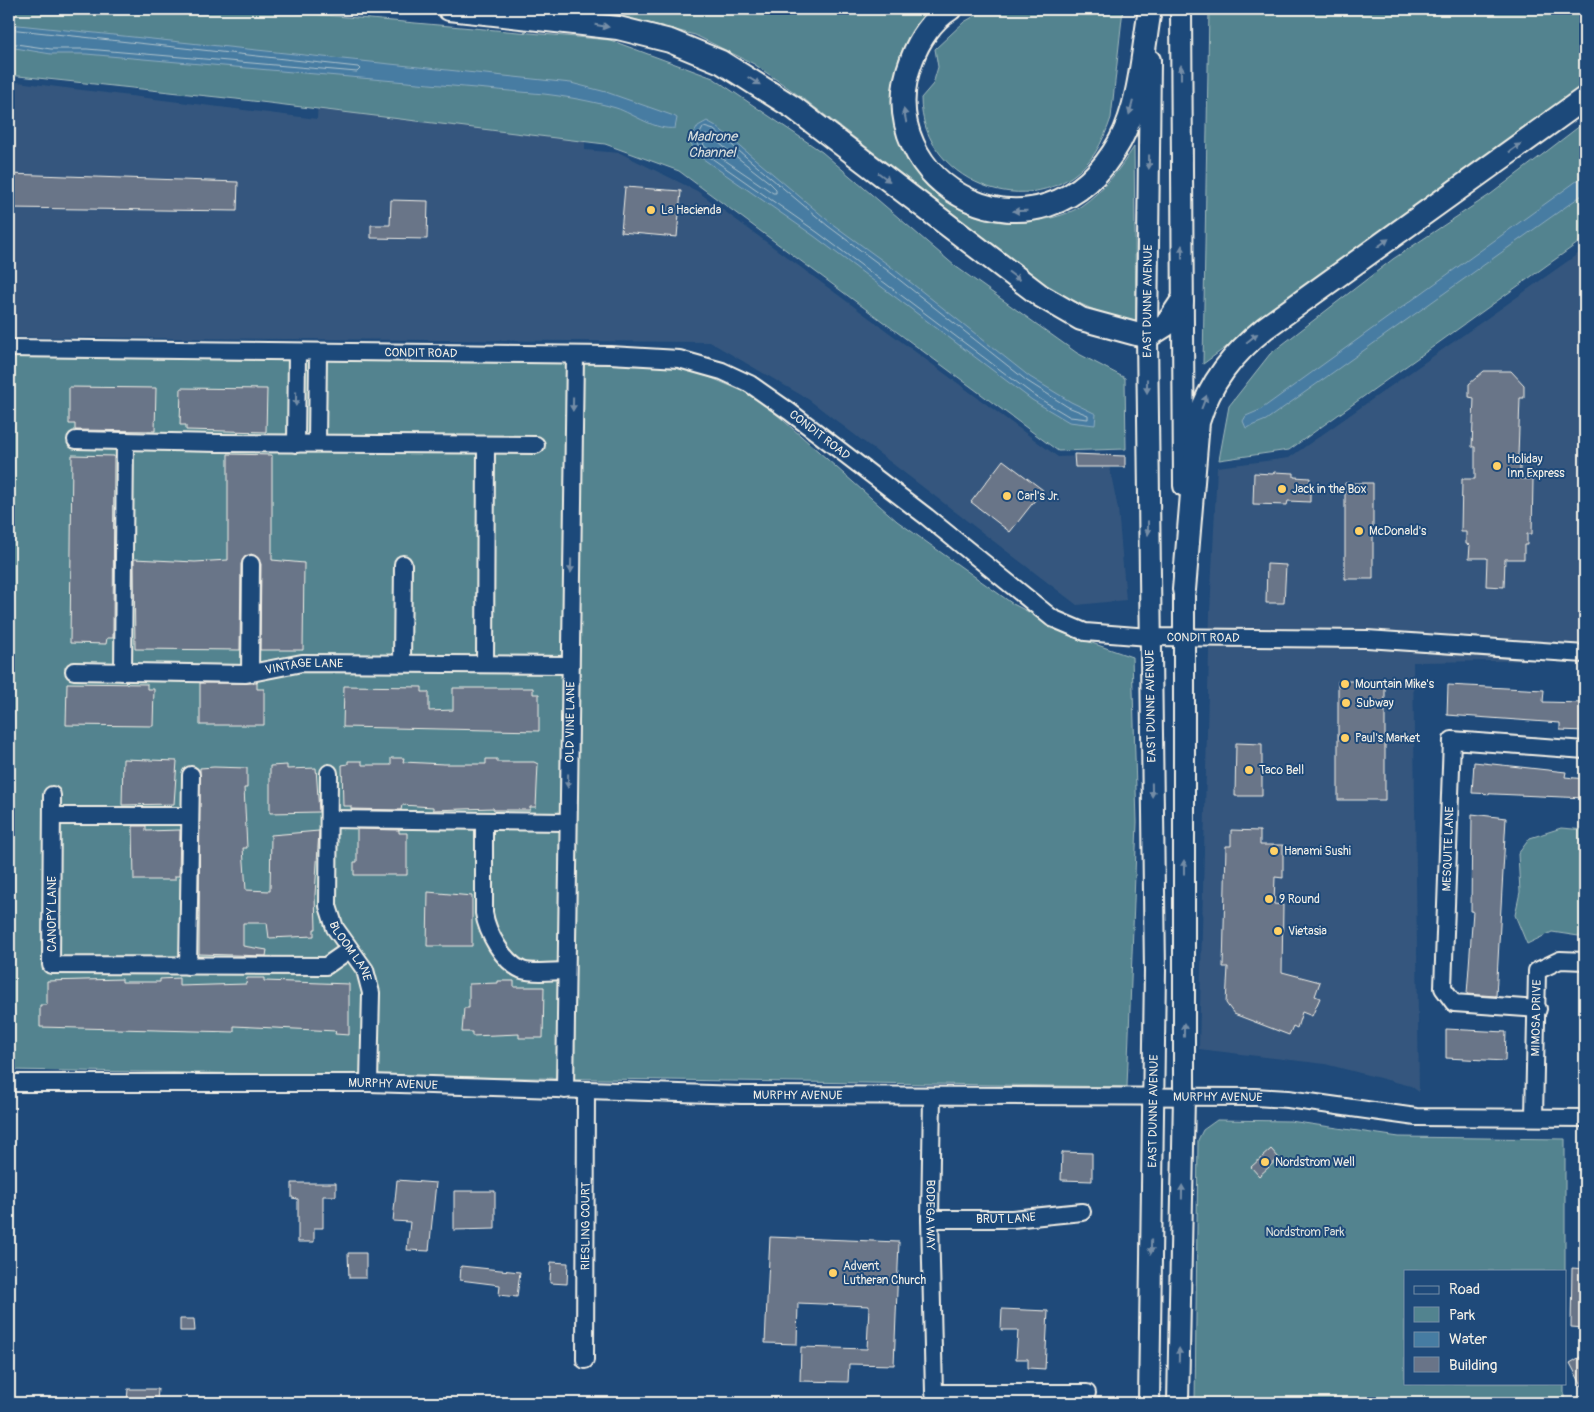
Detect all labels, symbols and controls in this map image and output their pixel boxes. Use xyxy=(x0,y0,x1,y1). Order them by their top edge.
one-way arrow xyxy=(594,22,610,30)
one-way arrow xyxy=(1177,64,1185,80)
one-way arrow xyxy=(747,76,760,85)
one-way arrow xyxy=(1127,101,1135,116)
one-way arrow xyxy=(901,109,909,124)
water label: Madrone Channel xyxy=(687,128,739,161)
one-way arrow xyxy=(1508,143,1522,153)
one-way arrow xyxy=(1144,155,1152,171)
one-way arrow xyxy=(878,172,891,182)
place label: La Hacienda xyxy=(661,203,722,218)
marker: La Hacienda xyxy=(645,204,657,216)
one-way arrow xyxy=(1012,207,1028,215)
one-way arrow xyxy=(1376,238,1390,248)
street label: EAST DUNNE AVENUE xyxy=(1139,244,1156,358)
one-way arrow xyxy=(1178,244,1186,260)
one-way arrow xyxy=(1007,270,1020,281)
one-way arrow xyxy=(1245,333,1258,344)
street label: CONDIT ROAD xyxy=(384,345,458,361)
one-way arrow xyxy=(1143,378,1151,394)
one-way arrow xyxy=(292,391,300,407)
one-way arrow xyxy=(1201,395,1209,410)
one-way arrow xyxy=(569,396,577,412)
street label: CONDIT ROAD xyxy=(786,407,854,463)
place label: Holiday Inn Express xyxy=(1507,452,1565,481)
marker: Holiday Inn Express xyxy=(1491,460,1503,472)
place label: Jack in the Box xyxy=(1292,482,1367,497)
marker: Jack in the Box xyxy=(1276,483,1288,495)
place label: Carl's Jr. xyxy=(1017,489,1059,504)
marker: Carl's Jr. xyxy=(1001,490,1013,502)
one-way arrow xyxy=(1144,520,1152,536)
place label: McDonald's xyxy=(1369,524,1427,539)
marker: McDonald's xyxy=(1353,525,1365,537)
one-way arrow xyxy=(567,558,575,574)
street label: CONDIT ROAD xyxy=(1167,630,1240,645)
street label: EAST DUNNE AVENUE xyxy=(1143,649,1159,763)
street label: VINTAGE LANE xyxy=(264,655,343,678)
place label: Mountain Mike's xyxy=(1355,677,1435,692)
marker: Mountain Mike's xyxy=(1339,678,1351,690)
street label: OLD VINE LANE xyxy=(562,681,578,763)
place label: Subway xyxy=(1356,696,1394,711)
marker: Subway xyxy=(1340,697,1352,709)
place label: Paul's Market xyxy=(1355,731,1420,746)
marker: Paul's Market xyxy=(1339,732,1351,744)
place label: Taco Bell xyxy=(1259,763,1304,778)
marker: Taco Bell xyxy=(1243,764,1255,776)
one-way arrow xyxy=(564,773,572,789)
one-way arrow xyxy=(1149,783,1157,799)
street label: MESQUITE LANE xyxy=(1439,806,1457,892)
place label: Hanami Sushi xyxy=(1284,844,1351,859)
marker: Hanami Sushi xyxy=(1268,845,1280,857)
one-way arrow xyxy=(1180,859,1188,875)
street label: CANOPY LANE xyxy=(45,876,60,952)
place label: 9 Round xyxy=(1279,892,1320,907)
marker: 9 Round xyxy=(1263,893,1275,905)
street label: BLOOM LANE xyxy=(326,919,375,982)
place label: Vietasia xyxy=(1288,924,1327,939)
marker: Vietasia xyxy=(1272,925,1284,937)
street label: MIMOSA DRIVE xyxy=(1528,979,1544,1057)
one-way arrow xyxy=(1180,1021,1188,1037)
street label: EAST DUNNE AVENUE xyxy=(1145,1054,1161,1168)
street label: MURPHY AVENUE xyxy=(348,1076,438,1093)
street label: MURPHY AVENUE xyxy=(753,1088,843,1103)
street label: MURPHY AVENUE xyxy=(1173,1089,1263,1105)
place label: Nordstrom Well xyxy=(1275,1155,1355,1170)
marker: Nordstrom Well xyxy=(1259,1156,1271,1168)
street label: BODEGA WAY xyxy=(922,1179,938,1251)
street label: RIESLING COURT xyxy=(578,1181,593,1270)
one-way arrow xyxy=(1178,1184,1186,1200)
street label: BRUT LANE xyxy=(976,1209,1037,1227)
park label: Nordstrom Park xyxy=(1265,1225,1345,1240)
one-way arrow xyxy=(1147,1239,1155,1255)
place label: Advent Lutheran Church xyxy=(843,1259,927,1288)
marker: Advent Lutheran Church xyxy=(827,1267,839,1279)
legend xyxy=(1404,1270,1566,1384)
text: Road xyxy=(1449,1280,1480,1299)
text: Park xyxy=(1449,1306,1476,1325)
text: Water xyxy=(1449,1330,1488,1349)
one-way arrow xyxy=(1175,1346,1183,1362)
text: Building xyxy=(1449,1356,1497,1375)

